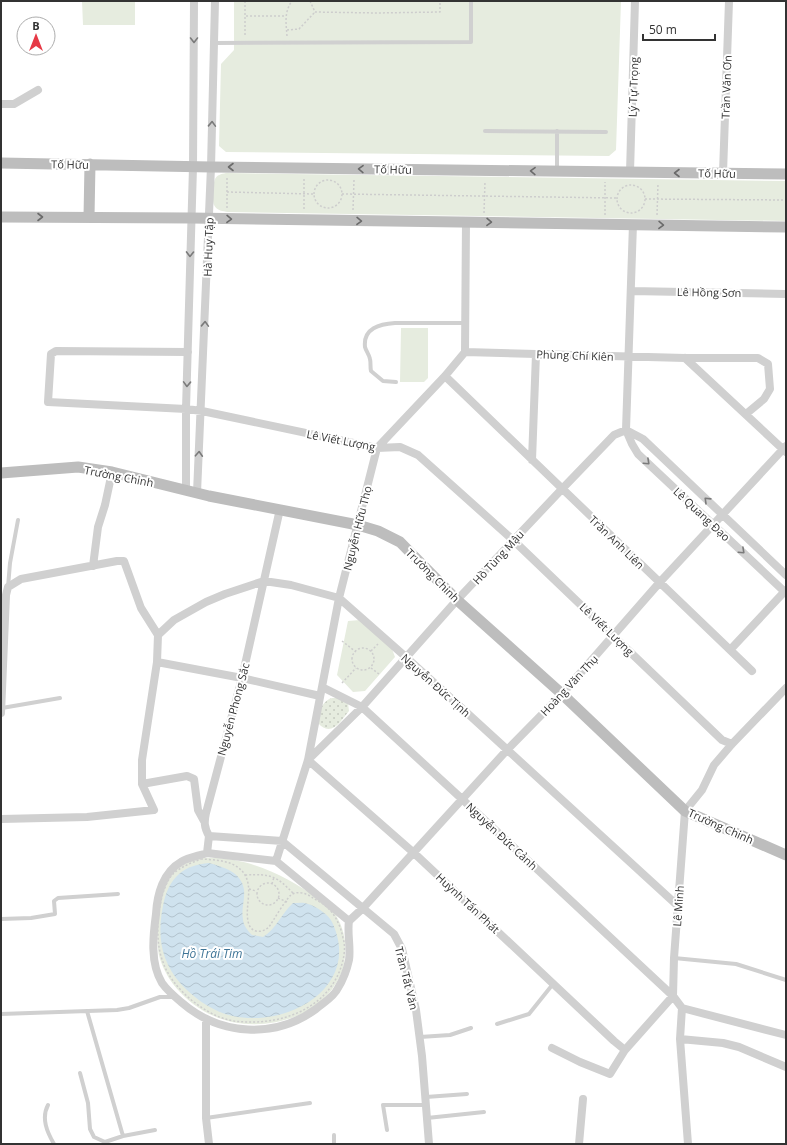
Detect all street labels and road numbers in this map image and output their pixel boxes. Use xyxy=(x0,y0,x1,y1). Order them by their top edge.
street label: Trần Văn Ơn xyxy=(717,55,735,119)
street label: Lý Tự Trọng xyxy=(624,57,642,117)
street label: Tố Hữu xyxy=(51,156,89,172)
street label: Tố Hữu xyxy=(374,161,412,177)
street label: Tố Hữu xyxy=(698,165,736,181)
street label: Hà Huy Tập xyxy=(199,217,217,277)
street label: Lê Hồng Sơn xyxy=(677,284,741,300)
street label: Phùng Chí Kiên xyxy=(536,346,614,364)
street label: Lê Viết Lượng xyxy=(305,426,377,454)
street label: Trường Chinh xyxy=(83,462,155,490)
street label: Nguyễn Hữu Thọ xyxy=(339,484,375,572)
street label: Lê Quang Đạo xyxy=(670,484,734,544)
street label: Trần Anh Liên xyxy=(586,512,648,572)
street label: Hồ Tùng Mậu xyxy=(469,527,527,587)
street label: Trường Chinh xyxy=(403,545,463,605)
street label: Lê Viết Lượng xyxy=(577,599,637,659)
street label: Nguyễn Đức Tịnh xyxy=(398,650,474,720)
street label: Hoàng Văn Thụ xyxy=(537,651,601,719)
street label: Nguyễn Phong Sắc xyxy=(213,661,253,757)
street label: Nguyễn Đức Cảnh xyxy=(463,799,541,873)
street label: Trường Chinh xyxy=(686,805,756,847)
street label: Huỳnh Tấn Phát xyxy=(433,870,503,936)
street label: Lê Minh xyxy=(669,885,687,927)
street label: Trần Tất Văn xyxy=(392,945,422,1011)

